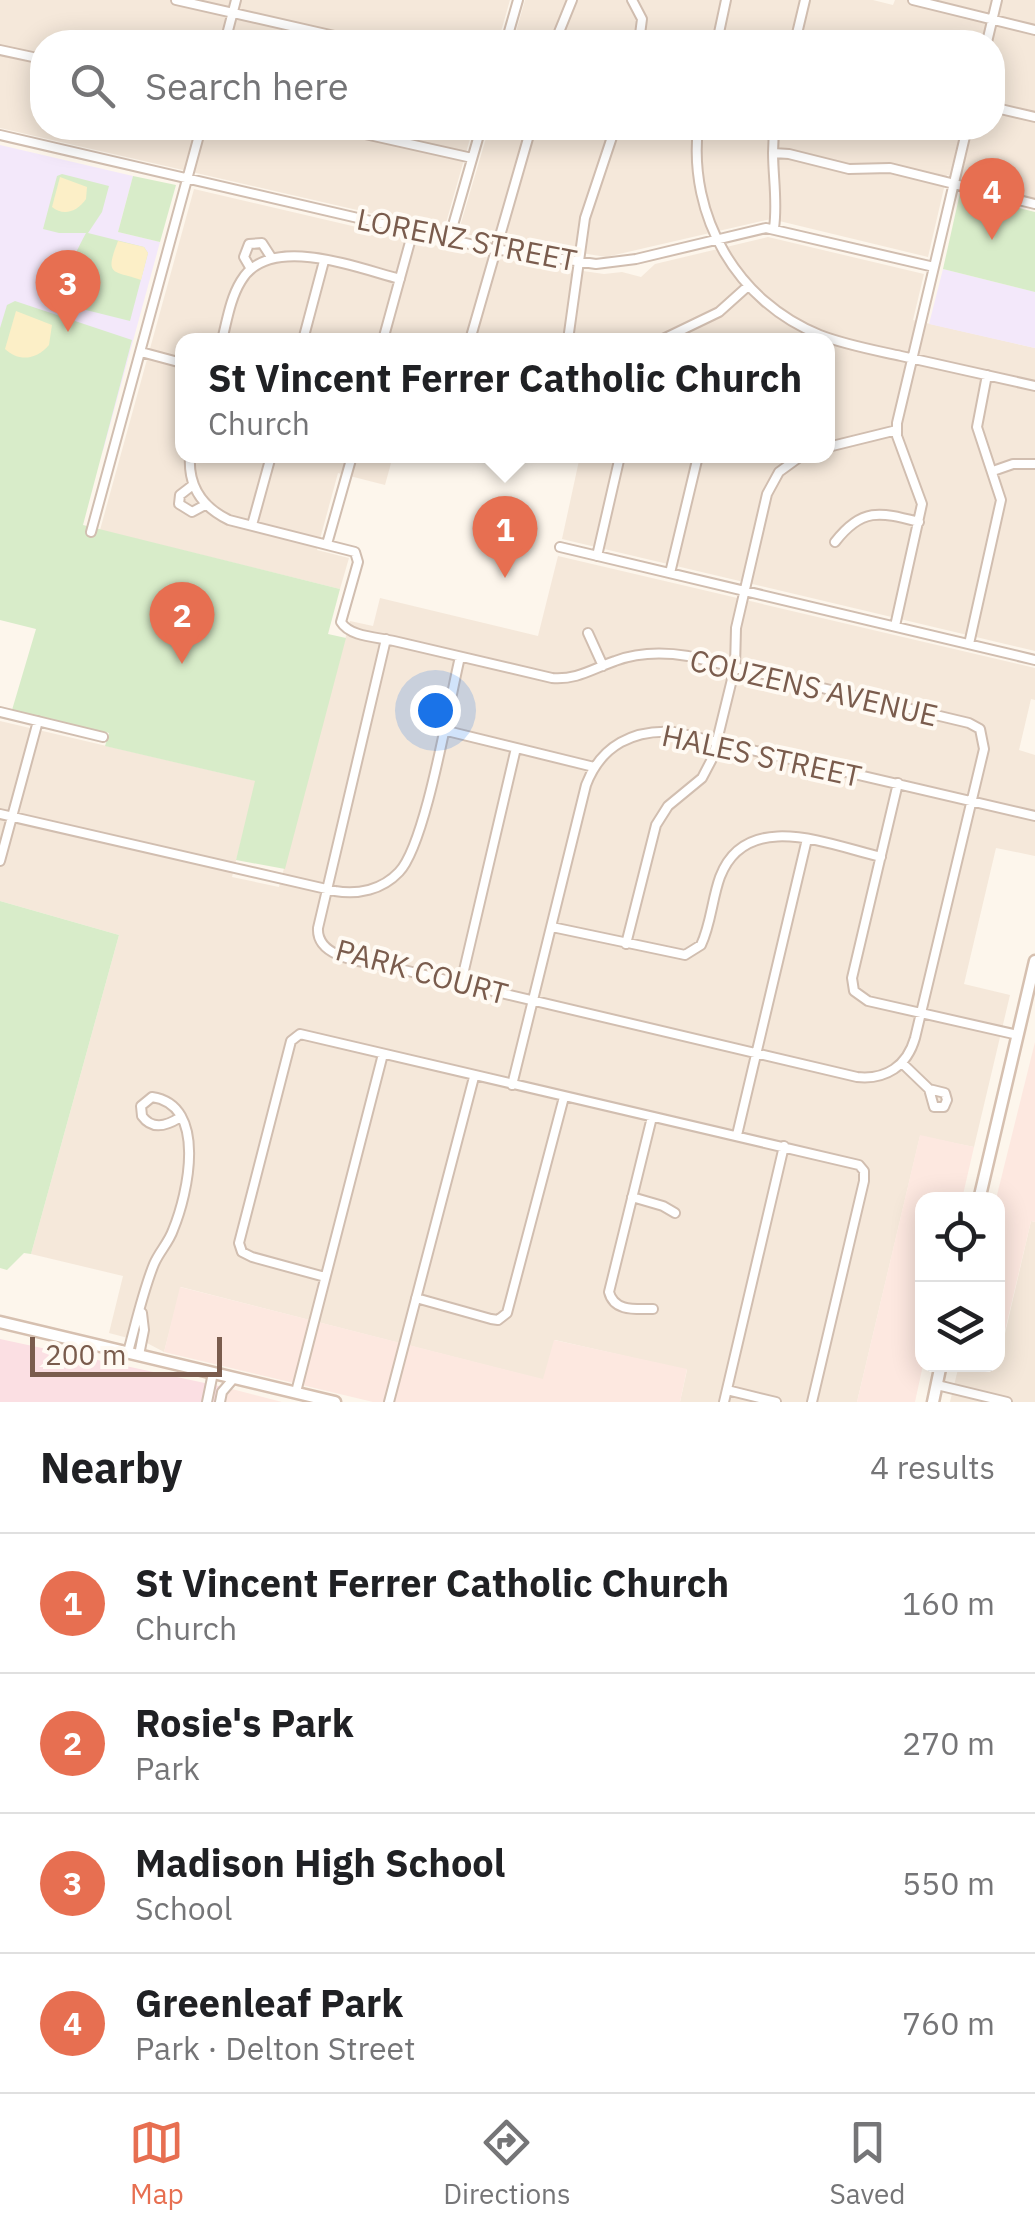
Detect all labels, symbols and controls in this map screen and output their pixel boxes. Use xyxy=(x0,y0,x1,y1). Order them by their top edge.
search box xyxy=(30,30,1005,140)
icon: search xyxy=(65,58,120,113)
text: Search here xyxy=(145,61,349,110)
pin: 4 xyxy=(960,158,1024,240)
street label: LORENZ STREET xyxy=(354,199,580,279)
pin: 3 xyxy=(36,250,100,332)
popup xyxy=(175,333,835,463)
text: St Vincent Ferrer Catholic Church xyxy=(208,353,802,402)
text: Church xyxy=(208,402,310,444)
pin: 1 xyxy=(472,496,538,578)
pin: 2 xyxy=(150,582,214,664)
street label: COUZENS AVENUE xyxy=(686,640,942,734)
your location xyxy=(410,685,461,736)
street label: HALES STREET xyxy=(659,715,865,795)
street label: PARK COURT xyxy=(332,929,512,1013)
map controls xyxy=(915,1192,1005,1372)
button: locate xyxy=(915,1192,1005,1282)
button: layers xyxy=(915,1282,1005,1372)
scale bar xyxy=(30,1332,222,1376)
text: 200 m xyxy=(45,1336,126,1373)
text: Nearby xyxy=(40,1440,182,1495)
text: 4 results xyxy=(870,1446,995,1488)
text: St Vincent Ferrer Catholic Church xyxy=(135,1558,729,1607)
text: 1 xyxy=(63,1582,82,1624)
text: 160 m xyxy=(902,1582,995,1624)
text: Church xyxy=(135,1607,237,1649)
text: Rosie's Park xyxy=(135,1698,354,1747)
text: 2 xyxy=(63,1722,82,1764)
text: 270 m xyxy=(902,1722,995,1764)
text: Park xyxy=(135,1747,200,1789)
text: Madison High School xyxy=(135,1838,505,1887)
text: 3 xyxy=(63,1862,82,1904)
text: 550 m xyxy=(902,1862,995,1904)
text: School xyxy=(135,1887,232,1929)
text: Greenleaf Park xyxy=(135,1978,403,2027)
text: 4 xyxy=(63,2002,82,2044)
text: 760 m xyxy=(902,2002,995,2044)
text: Park · Delton Street xyxy=(135,2027,415,2069)
tab: Map xyxy=(129,2115,184,2212)
tab: Directions xyxy=(443,2115,571,2212)
tab: Saved xyxy=(829,2115,906,2212)

